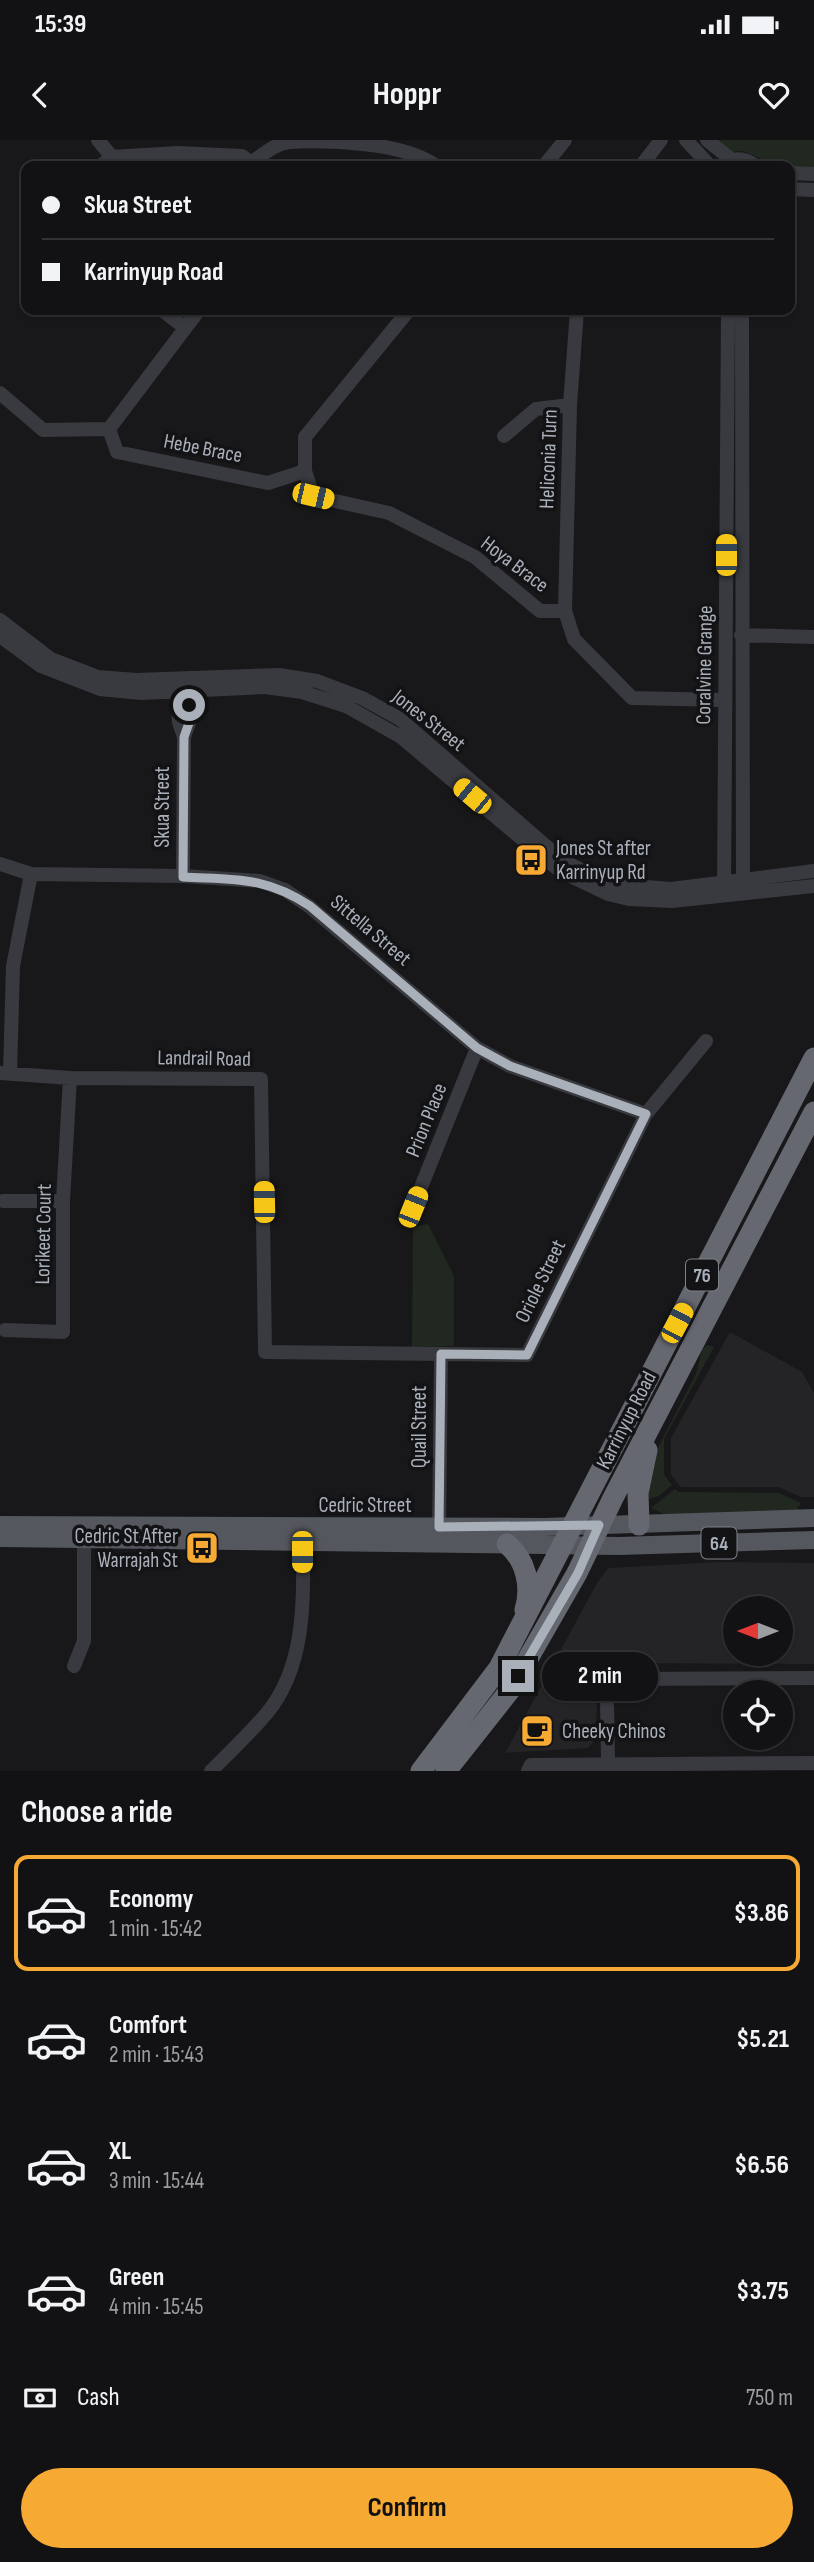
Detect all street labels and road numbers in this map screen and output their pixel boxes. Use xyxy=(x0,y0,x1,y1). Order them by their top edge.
street label: Heliconia Turn xyxy=(534,409,563,509)
street label: Hebe Brace xyxy=(161,429,244,468)
street label: Hoya Brace xyxy=(476,531,553,598)
street label: Coralvine Grange xyxy=(691,605,718,725)
street label: Jones Street xyxy=(386,684,470,757)
street label: Skua Street xyxy=(150,766,175,848)
street label: Sittella Street xyxy=(325,889,416,971)
street label: Landrail Road xyxy=(157,1045,251,1072)
street label: Prion Place xyxy=(400,1080,453,1161)
street label: Lorikeet Court xyxy=(30,1183,57,1285)
street label: Oriole Street xyxy=(510,1236,571,1327)
road number: 76 xyxy=(686,1260,718,1290)
street label: Karrinyup Road xyxy=(591,1367,662,1473)
street label: Quail Street xyxy=(407,1386,432,1468)
street label: Cedric Street xyxy=(318,1493,412,1518)
road number: 64 xyxy=(702,1527,736,1558)

